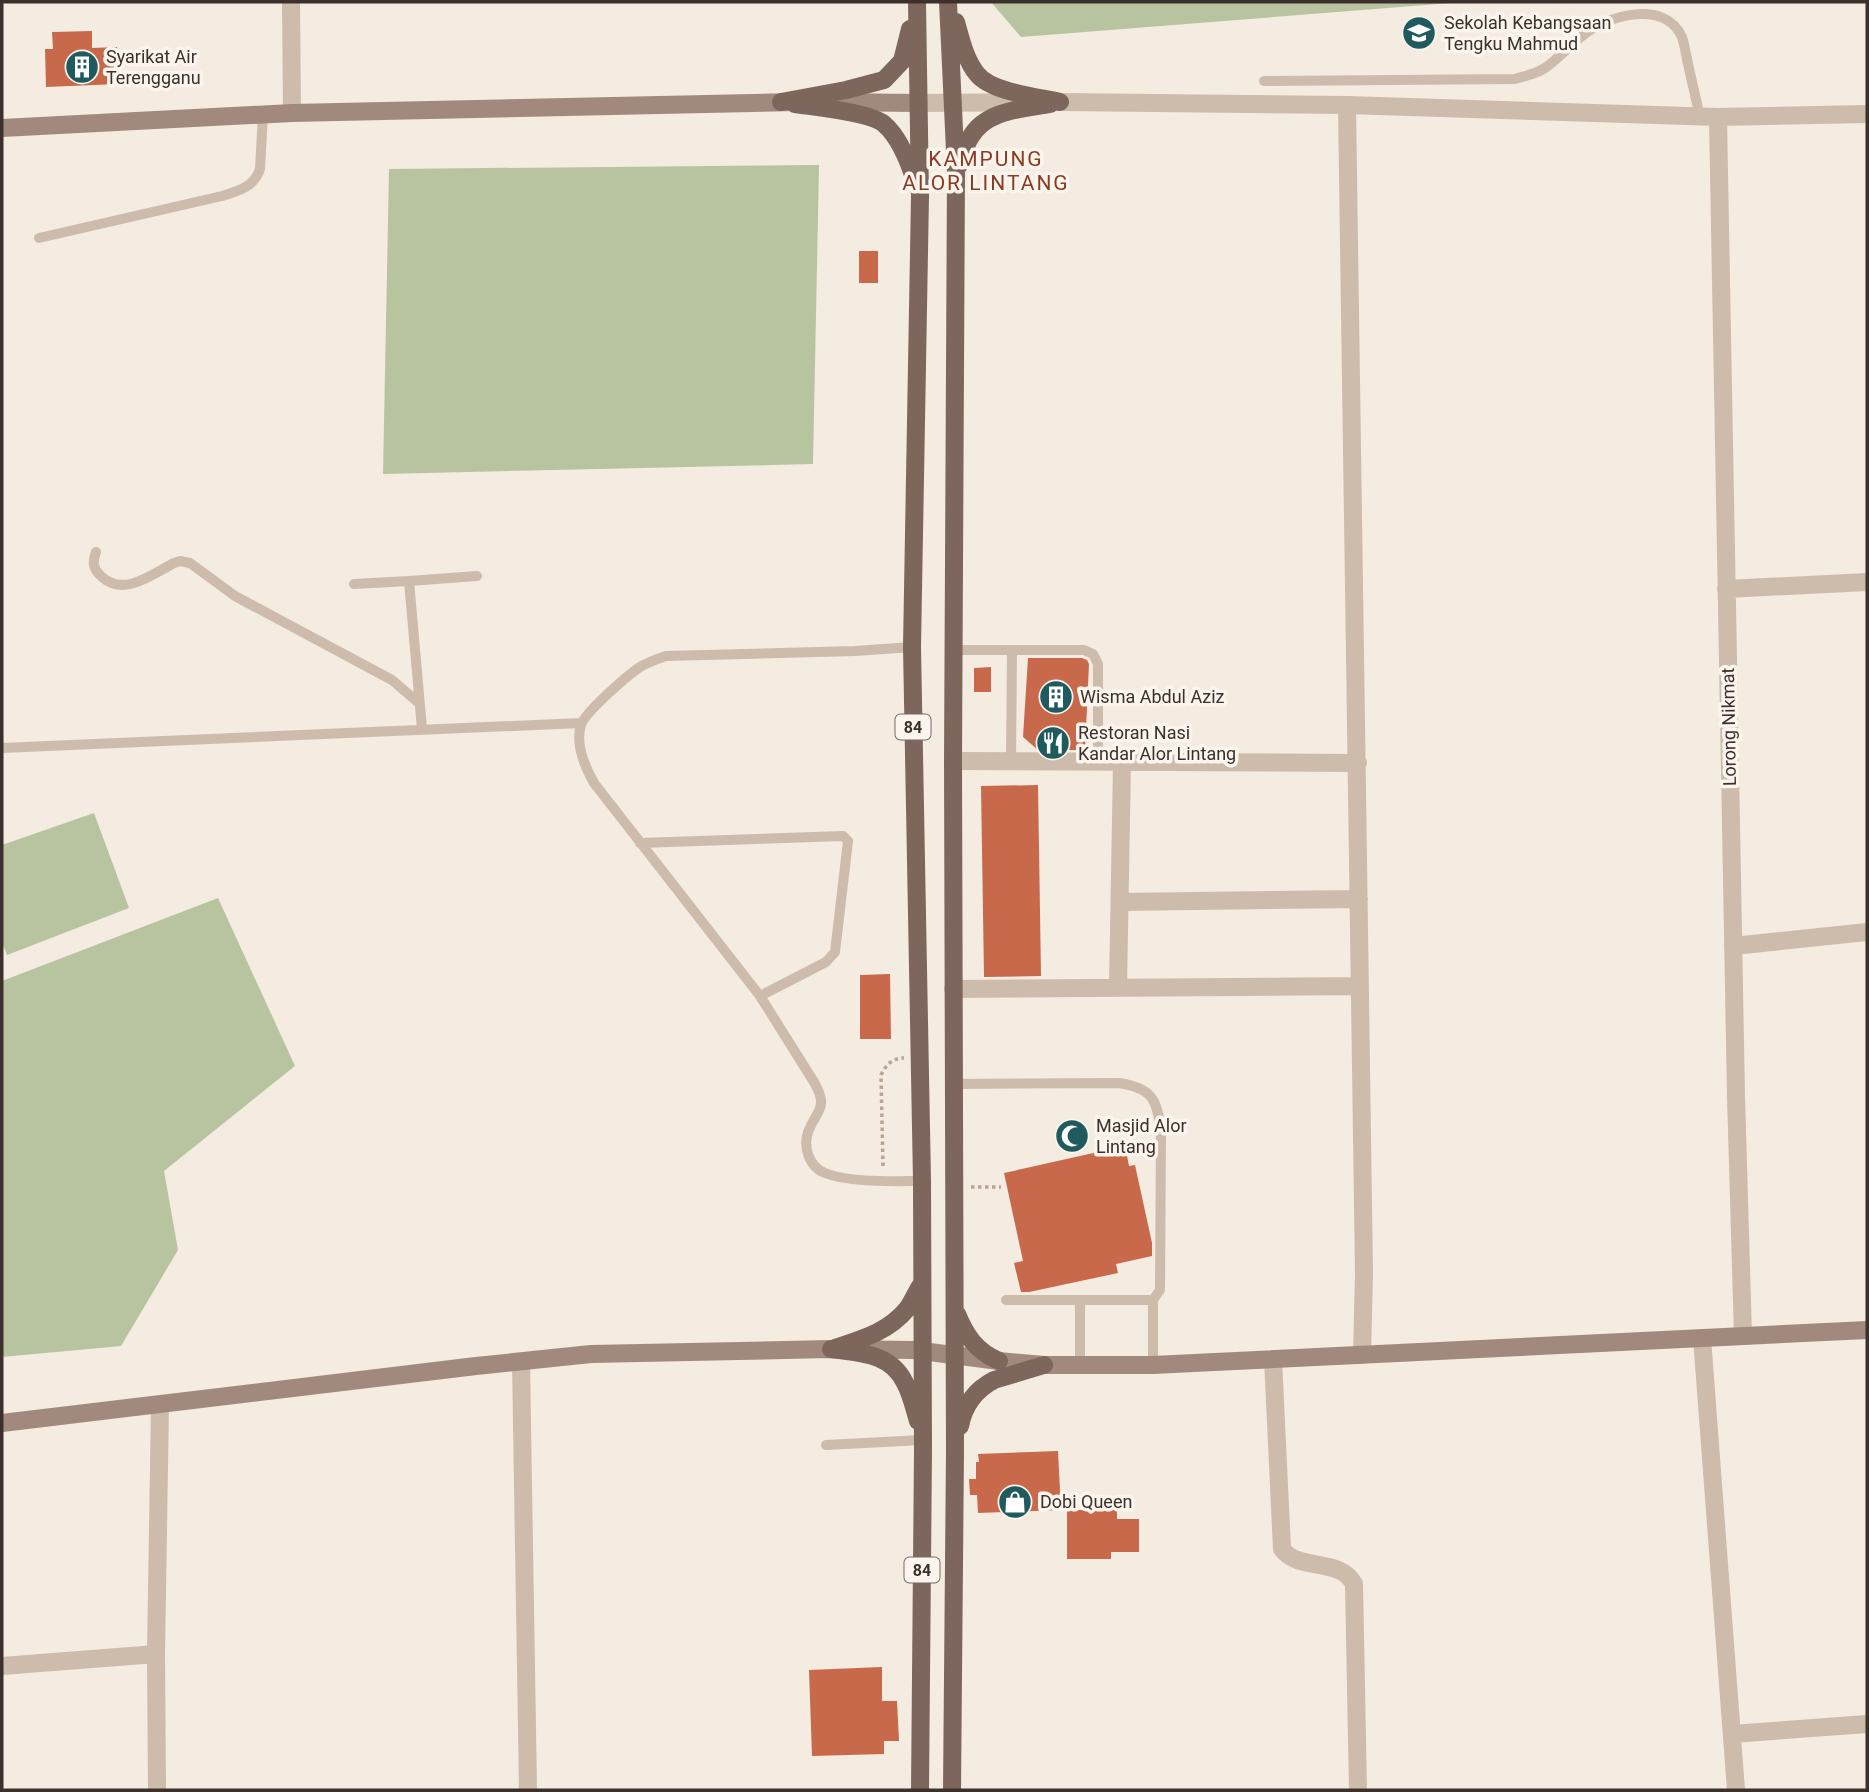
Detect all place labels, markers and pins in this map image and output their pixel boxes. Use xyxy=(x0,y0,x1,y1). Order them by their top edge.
place label: Sekolah Kebangsaan Tengku Mahmud xyxy=(1444,12,1612,54)
school or university icon: Sekolah Kebangsaan Tengku Mahmud xyxy=(1400,14,1438,52)
place label: Syarikat Air Terengganu xyxy=(106,46,201,88)
building icon: Syarikat Air Terengganu xyxy=(63,48,101,86)
building icon: Wisma Abdul Aziz xyxy=(1037,678,1075,716)
place label: Wisma Abdul Aziz xyxy=(1080,686,1225,707)
place label: Restoran Nasi Kandar Alor Lintang xyxy=(1078,722,1236,764)
restaurant icon: Restoran Nasi Kandar Alor Lintang xyxy=(1034,724,1072,762)
place label: Masjid Alor Lintang xyxy=(1096,1115,1187,1157)
mosque icon: Masjid Alor Lintang xyxy=(1053,1117,1091,1155)
shop icon: Dobi Queen xyxy=(996,1483,1034,1521)
place label: Dobi Queen xyxy=(1040,1491,1132,1512)

